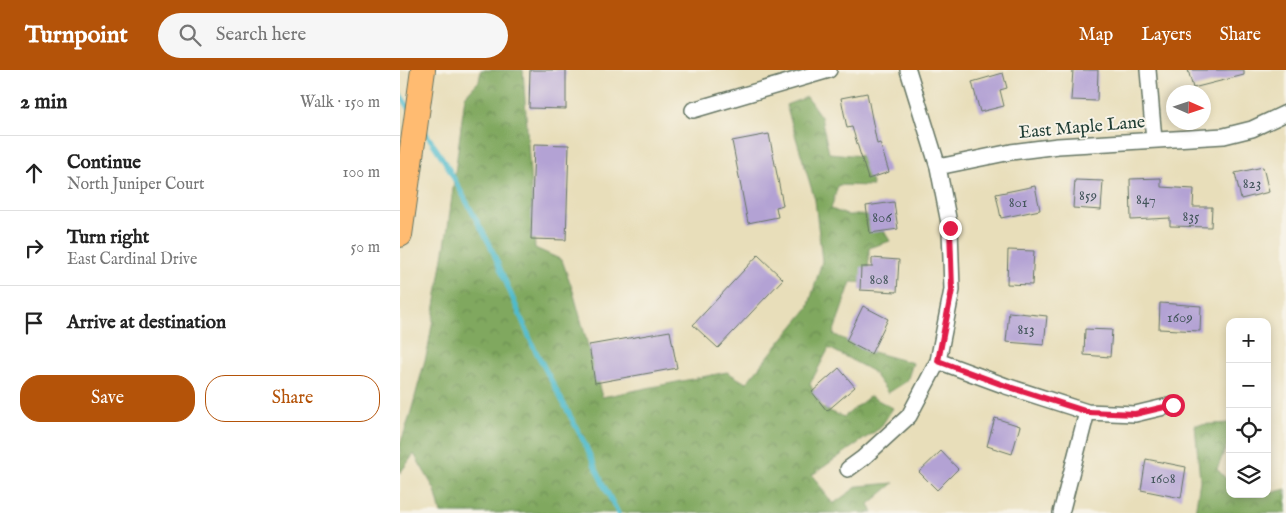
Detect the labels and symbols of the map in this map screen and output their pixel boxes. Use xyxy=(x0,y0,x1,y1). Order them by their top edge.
north arrow xyxy=(1166,85,1211,130)
street label: East Maple Lane xyxy=(1018,111,1146,145)
house number: 823 xyxy=(1243,174,1261,193)
house number: 859 xyxy=(1079,186,1097,205)
house number: 847 xyxy=(1136,190,1156,209)
house number: 801 xyxy=(1009,193,1027,212)
house number: 835 xyxy=(1183,207,1200,226)
house number: 806 xyxy=(872,208,892,227)
route end xyxy=(939,217,962,240)
house number: 808 xyxy=(869,270,889,289)
house number: 1609 xyxy=(1167,308,1193,327)
house number: 813 xyxy=(1017,320,1035,339)
route start xyxy=(1162,394,1185,417)
house number: 1608 xyxy=(1150,469,1176,488)

